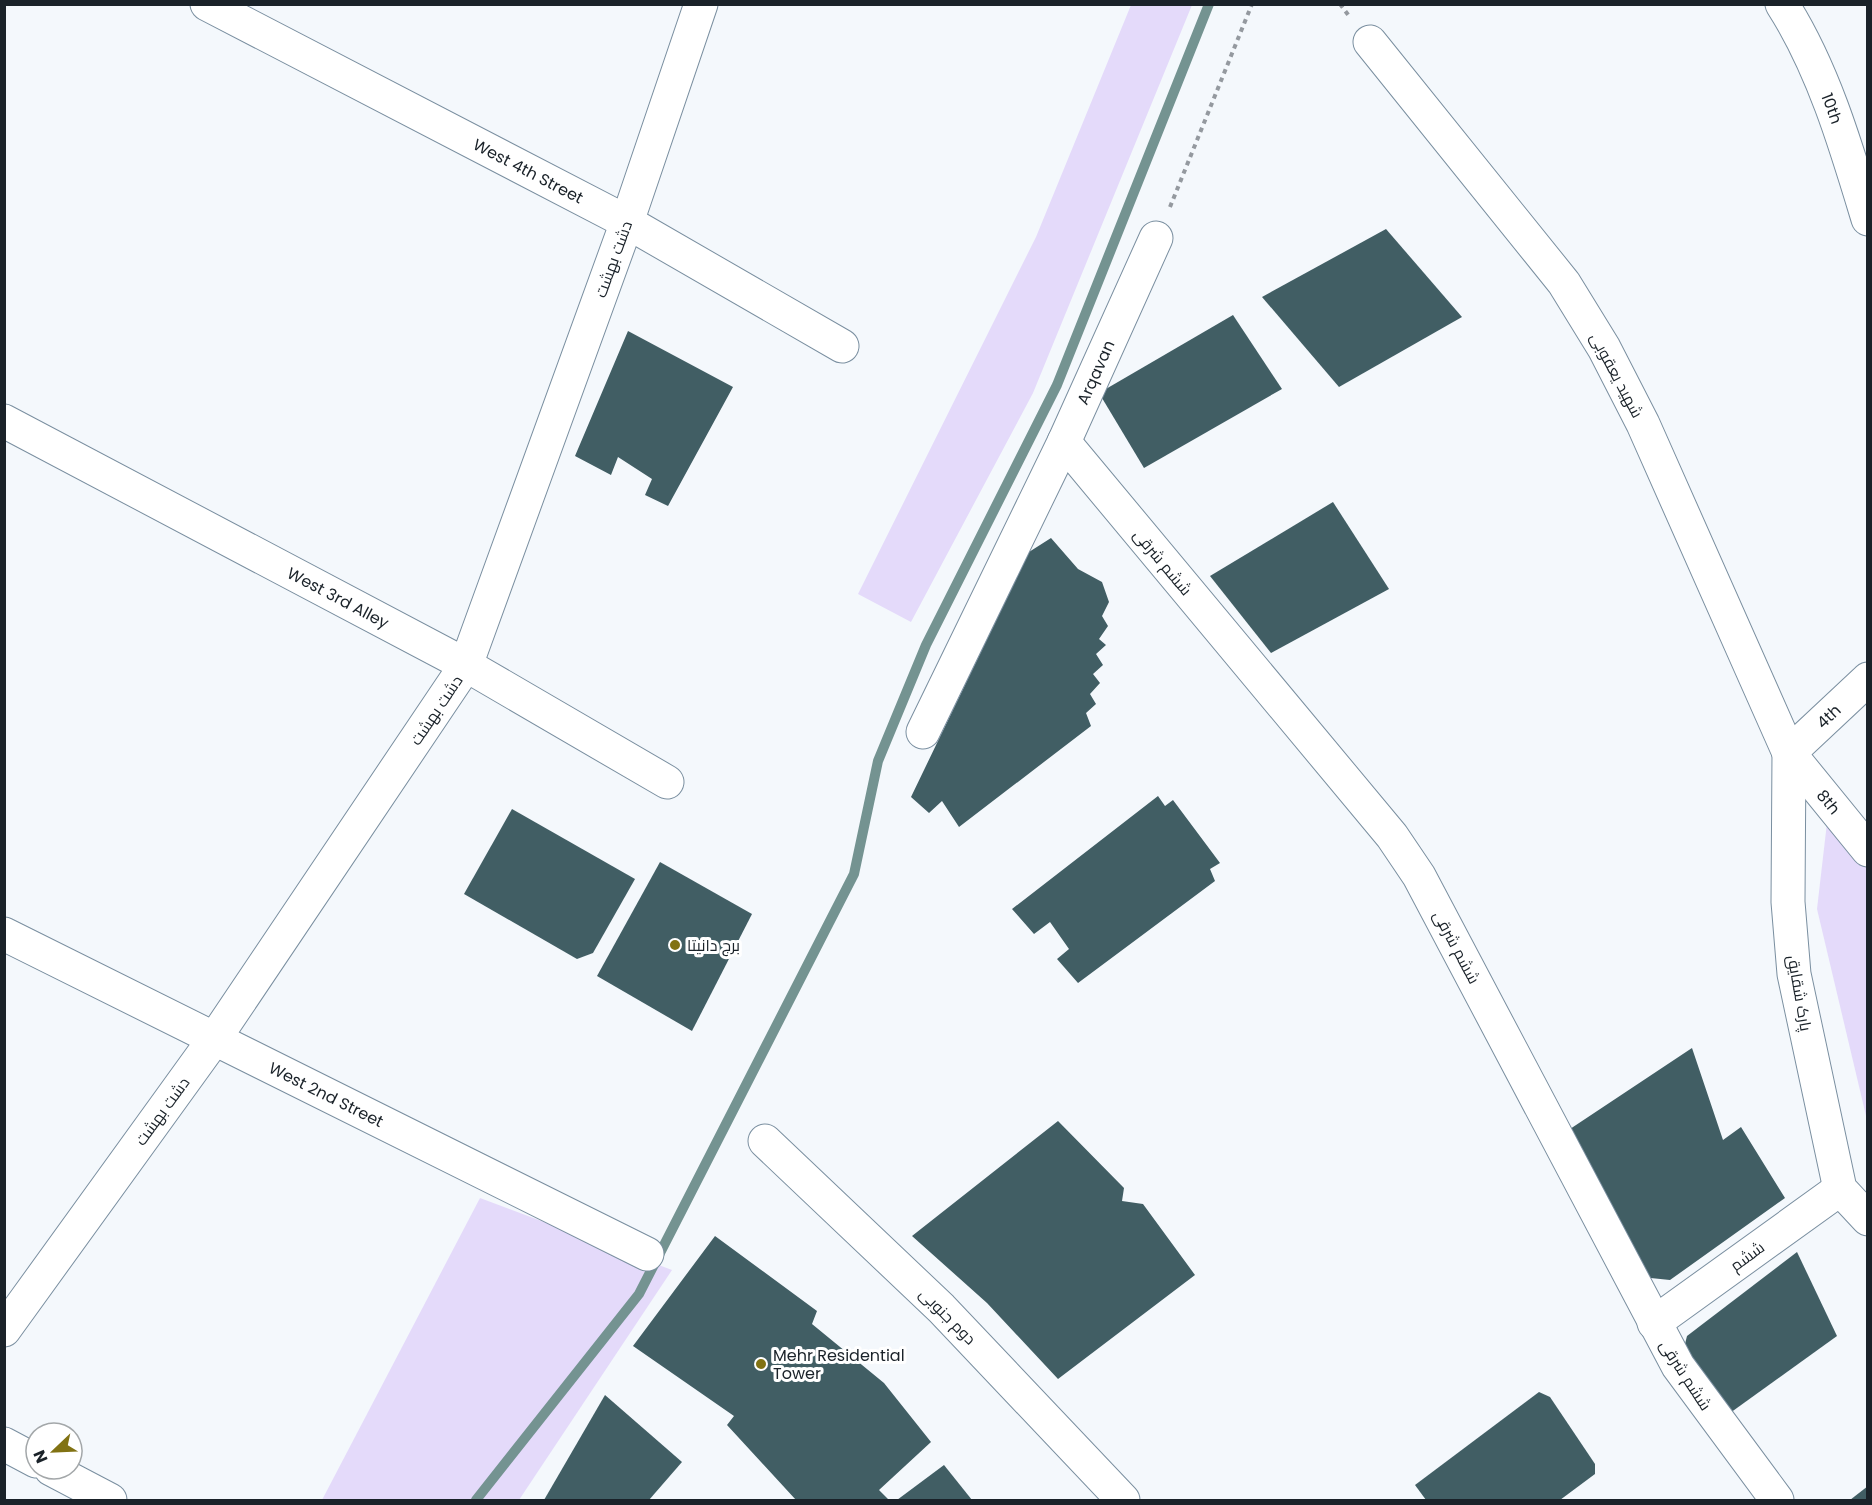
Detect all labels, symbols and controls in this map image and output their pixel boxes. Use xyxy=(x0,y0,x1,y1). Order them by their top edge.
street label: 10th xyxy=(1815,90,1848,127)
street label: West 4th Street xyxy=(469,133,587,209)
street label: دشت بهشت xyxy=(589,218,638,301)
street label: شهید یعقوبی xyxy=(1584,328,1649,422)
street label: Arqavan xyxy=(1071,336,1120,408)
street label: ششم شرقی xyxy=(1128,524,1197,600)
street label: West 3rd Alley xyxy=(283,562,393,634)
street label: دشت بهشت xyxy=(405,671,468,750)
street label: 4th xyxy=(1811,699,1846,734)
street label: 8th xyxy=(1811,785,1846,820)
street label: ششم شرقی xyxy=(1428,906,1486,988)
place label: برج دانیتا xyxy=(687,934,740,957)
marker: برج دانیتا xyxy=(668,938,682,952)
street label: پارک شقایق xyxy=(1782,953,1818,1034)
street label: West 2nd Street xyxy=(265,1057,388,1133)
street label: دشت بهشت xyxy=(130,1072,195,1150)
street label: ششم xyxy=(1725,1236,1769,1277)
street label: دوم جنوبی xyxy=(914,1283,981,1350)
street label: ششم شرقی xyxy=(1654,1335,1717,1415)
place label: Mehr Residential Tower xyxy=(773,1344,905,1385)
marker: Mehr Residential Tower xyxy=(754,1357,768,1371)
north arrow xyxy=(24,1421,84,1481)
text: N xyxy=(28,1447,54,1467)

